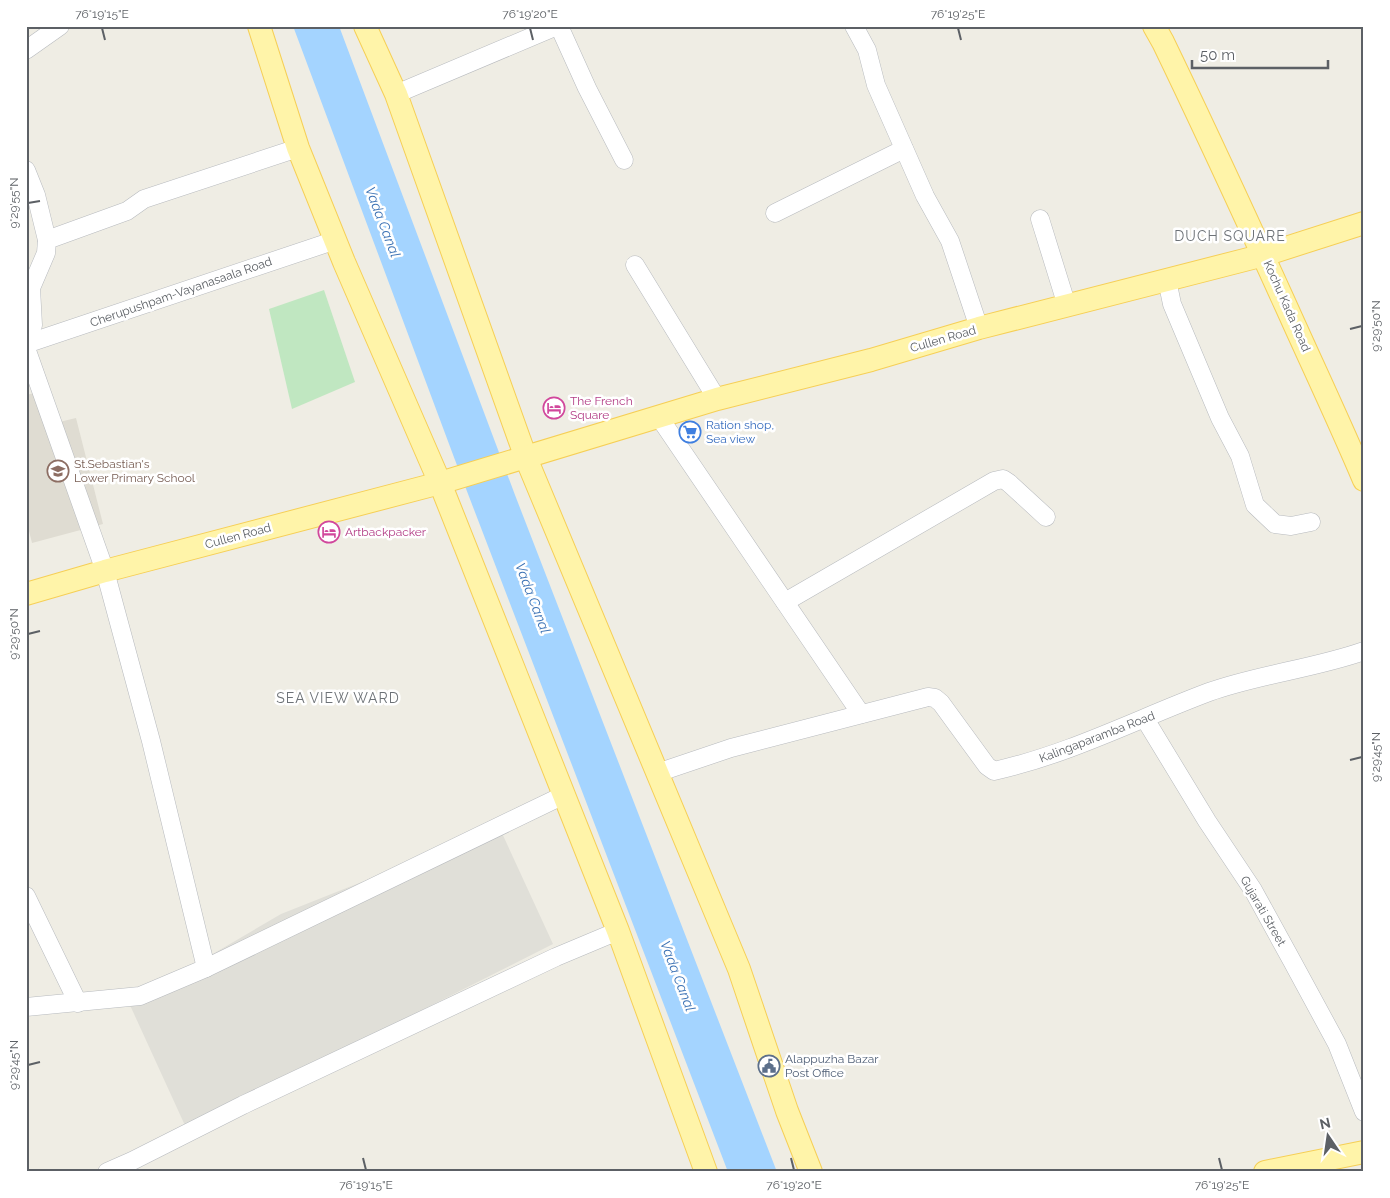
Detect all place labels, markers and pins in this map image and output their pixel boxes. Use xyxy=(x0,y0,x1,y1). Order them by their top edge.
place label: The French Square xyxy=(570,394,633,422)
hotel icon: The French Square xyxy=(542,396,566,420)
place label: Ration shop, Sea view xyxy=(706,418,774,446)
supermarket icon: Ration shop, Sea view xyxy=(678,420,702,444)
place label: St.Sebastian's Lower Primary School xyxy=(74,457,196,485)
school or university icon: St.Sebastian's Lower Primary School xyxy=(46,459,70,483)
hotel icon: Artbackpacker xyxy=(317,520,341,544)
place label: Artbackpacker xyxy=(345,525,427,539)
place label: Alappuzha Bazar Post Office xyxy=(785,1052,879,1080)
public building icon: Alappuzha Bazar Post Office xyxy=(757,1054,781,1078)

